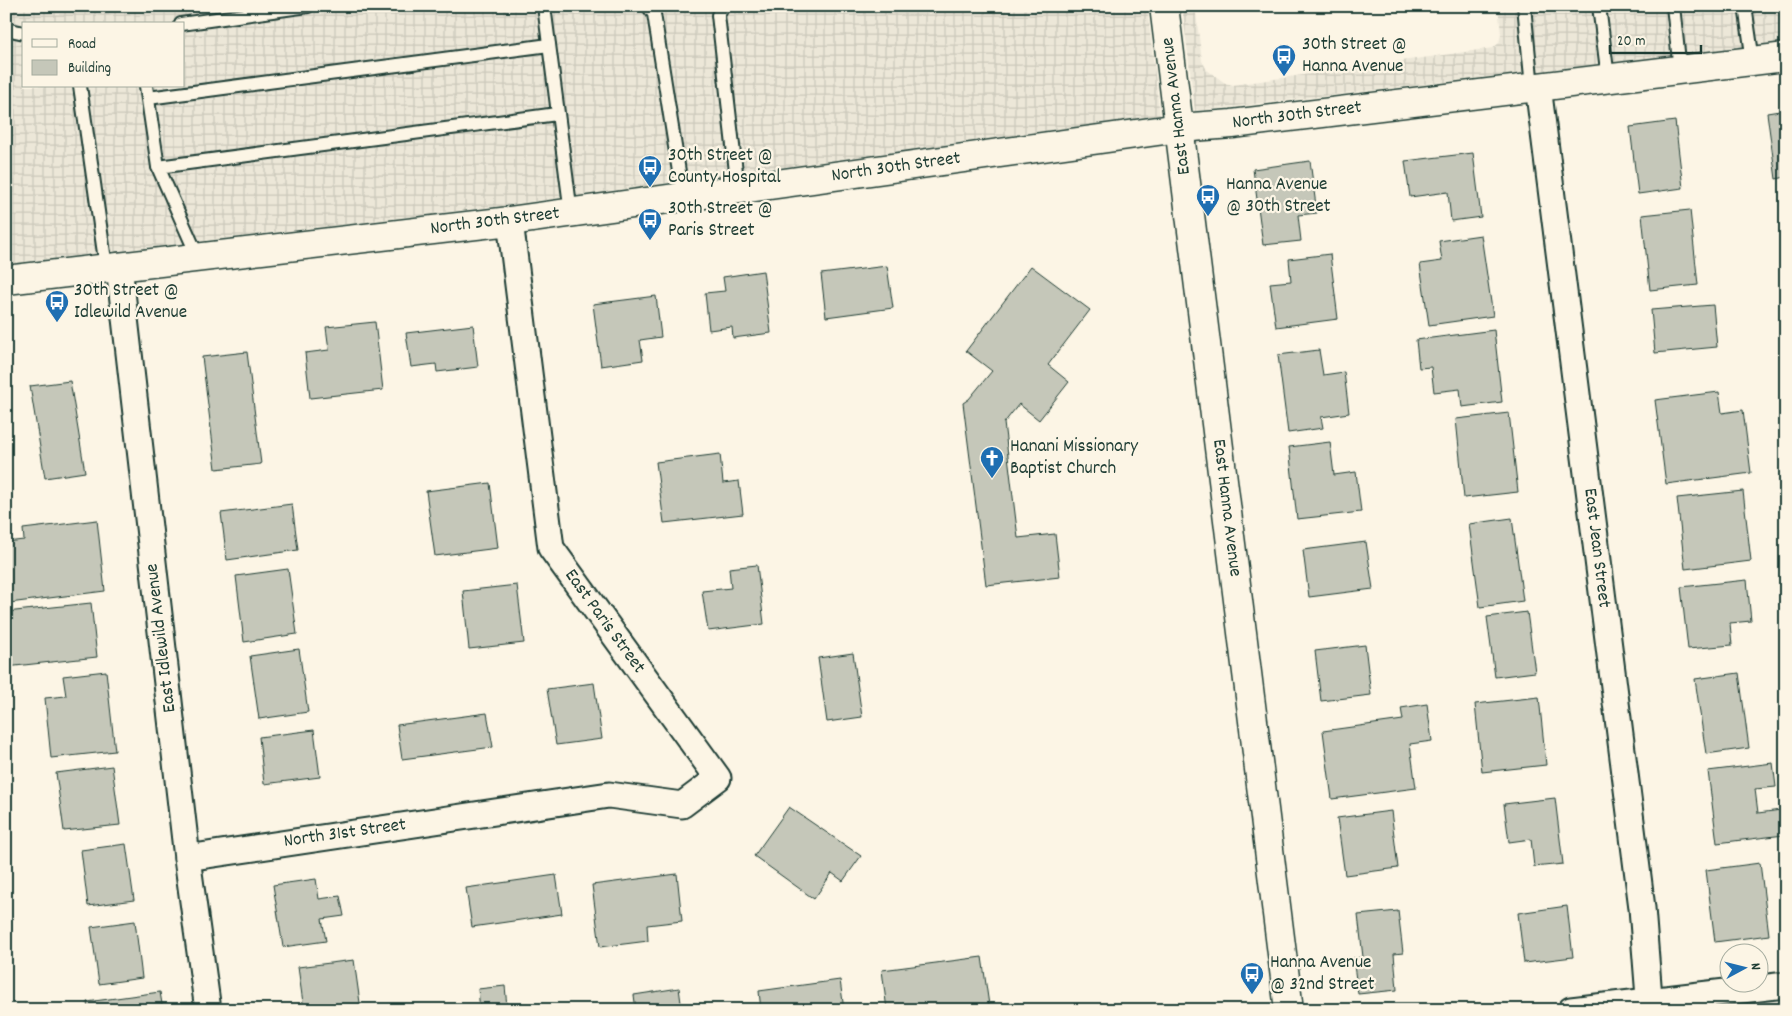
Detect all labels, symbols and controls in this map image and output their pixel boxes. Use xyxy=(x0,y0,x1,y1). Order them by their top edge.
legend xyxy=(22,22,185,88)
scale bar xyxy=(1610,22,1701,54)
text: 20 m xyxy=(1617,31,1645,53)
place label: 30th Street @ Hanna Avenue xyxy=(1302,32,1407,81)
text: Road xyxy=(68,34,96,56)
street label: East Hanna Avenue xyxy=(1155,36,1199,176)
bus stop icon: 30th Street @ Hanna Avenue xyxy=(1271,43,1297,77)
text: Building xyxy=(68,58,111,80)
street label: North 30th Street xyxy=(1231,95,1363,137)
place label: 30th Street @ County Hospital xyxy=(668,143,781,192)
street label: North 30th Street xyxy=(830,146,962,190)
bus stop icon: 30th Street @ County Hospital xyxy=(637,154,663,188)
place label: Hanna Avenue @ 30th Street xyxy=(1226,172,1331,221)
bus stop icon: Hanna Avenue @ 30th Street xyxy=(1195,183,1221,217)
place label: 30th Street @ Paris Street xyxy=(668,196,773,245)
street label: North 30th Street xyxy=(429,201,561,243)
bus stop icon: 30th Street @ Paris Street xyxy=(637,207,663,241)
place label: 30th Street @ Idlewild Avenue xyxy=(74,278,187,327)
bus stop icon: 30th Street @ Idlewild Avenue xyxy=(44,289,70,323)
place label: Hanani Missionary Baptist Church xyxy=(1010,434,1138,483)
street label: East Hanna Avenue xyxy=(1204,438,1248,578)
church icon: Hanani Missionary Baptist Church xyxy=(979,445,1005,479)
street label: East Jean Street xyxy=(1575,487,1617,609)
street label: East Idlewild Avenue xyxy=(139,562,185,714)
street label: East Paris Street xyxy=(557,564,651,680)
street label: North 31st Street xyxy=(282,812,408,856)
north arrow xyxy=(1720,944,1770,994)
place label: Hanna Avenue @ 32nd Street xyxy=(1270,950,1375,999)
bus stop icon: Hanna Avenue @ 32nd Street xyxy=(1239,961,1265,995)
text: N xyxy=(1745,962,1765,971)

